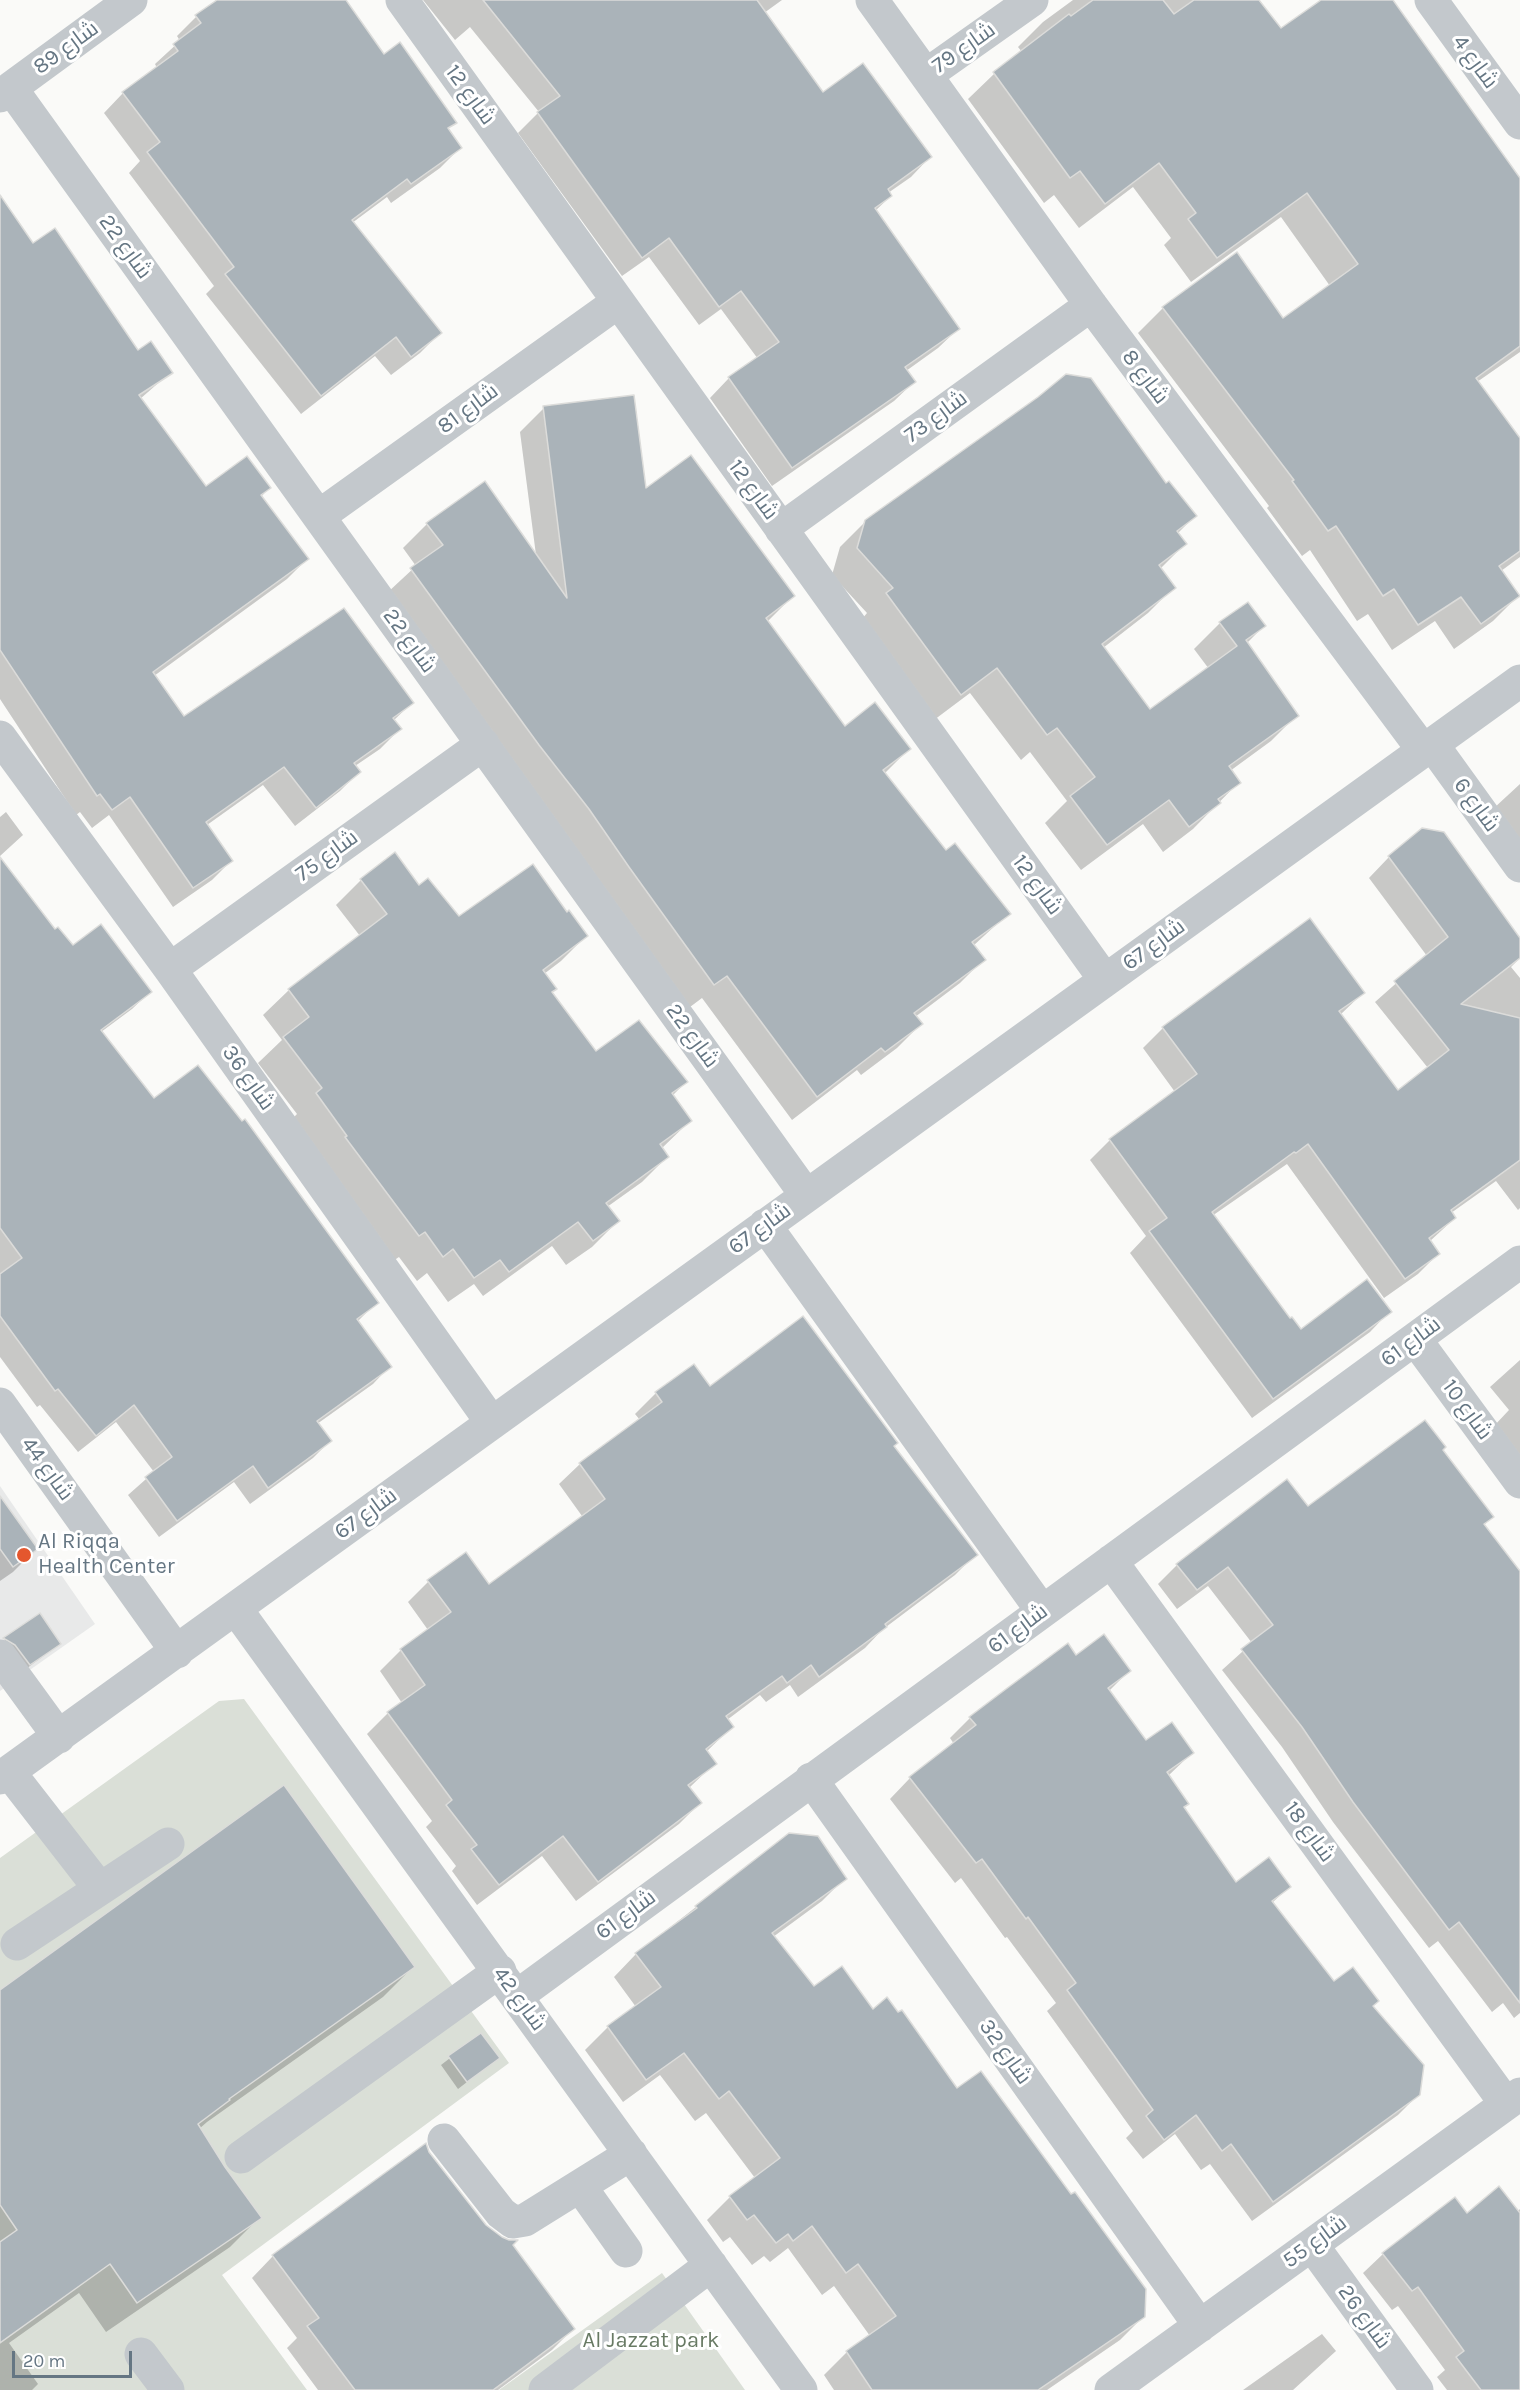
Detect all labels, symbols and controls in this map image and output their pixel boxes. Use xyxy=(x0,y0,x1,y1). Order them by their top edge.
street label: شارع 89 xyxy=(28,16,104,80)
street label: شارع 79 xyxy=(927,17,1001,79)
street label: شارع 4 xyxy=(1447,30,1503,94)
street label: شارع 12 xyxy=(439,60,501,130)
street label: شارع 22 xyxy=(93,210,157,284)
street label: شارع 8 xyxy=(1116,345,1174,409)
street label: شارع 81 xyxy=(432,378,504,440)
street label: شارع 73 xyxy=(899,385,973,449)
street label: شارع 12 xyxy=(722,455,784,525)
street label: شارع 22 xyxy=(377,604,441,678)
street label: شارع 6 xyxy=(1448,773,1504,837)
street label: شارع 75 xyxy=(291,825,363,887)
street label: شارع 12 xyxy=(1006,850,1068,920)
street label: شارع 67 xyxy=(1118,914,1190,976)
street label: شارع 22 xyxy=(660,999,724,1073)
street label: شارع 36 xyxy=(216,1040,280,1116)
street label: شارع 67 xyxy=(724,1198,796,1260)
street label: شارع 61 xyxy=(1376,1311,1446,1373)
street label: شارع 10 xyxy=(1436,1375,1498,1445)
street label: شارع 44 xyxy=(15,1432,79,1506)
street label: شارع 67 xyxy=(330,1483,402,1545)
place label: Al Riqqa Health Center xyxy=(38,1529,175,1580)
marker: Al Riqqa Health Center xyxy=(15,1546,33,1564)
street label: شارع 61 xyxy=(983,1598,1053,1660)
street label: شارع 18 xyxy=(1278,1796,1340,1868)
street label: شارع 61 xyxy=(591,1884,661,1946)
street label: شارع 42 xyxy=(487,1962,551,2036)
street label: شارع 32 xyxy=(973,2014,1037,2090)
street label: شارع 55 xyxy=(1278,2210,1352,2274)
street label: شارع 26 xyxy=(1332,2280,1396,2354)
park label: Al Jazzat park xyxy=(583,2328,719,2354)
scale bar xyxy=(15,2339,135,2377)
text: 20 m xyxy=(23,2350,65,2372)

